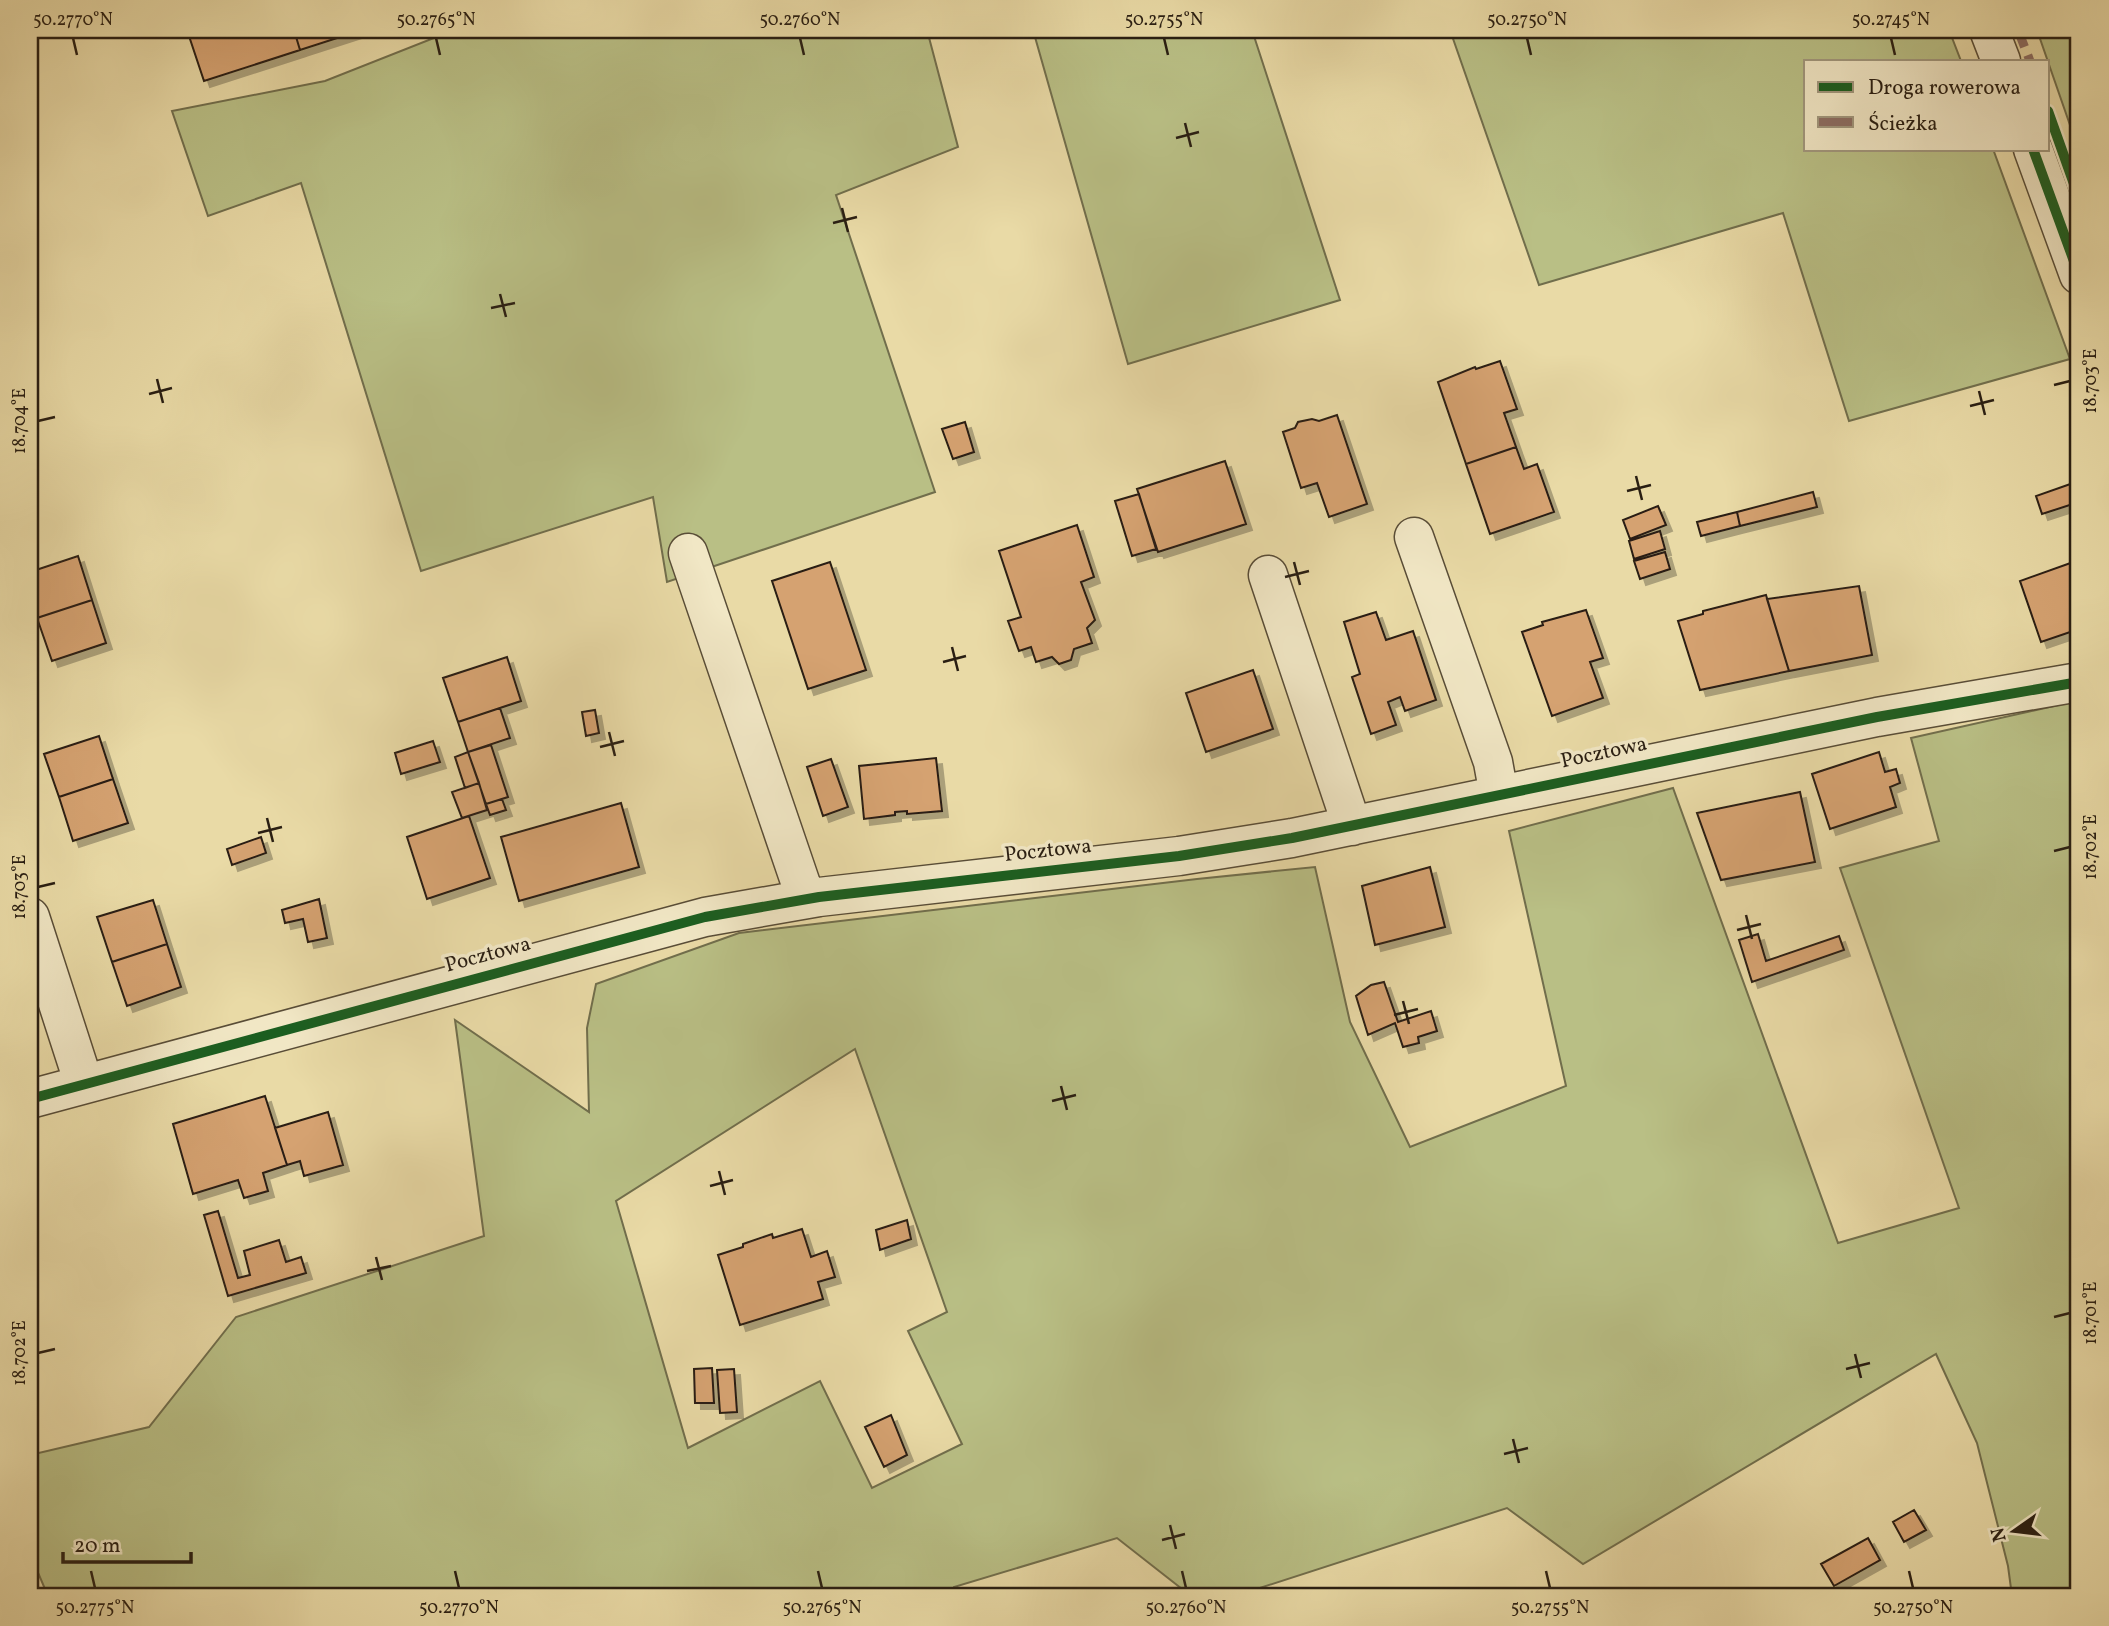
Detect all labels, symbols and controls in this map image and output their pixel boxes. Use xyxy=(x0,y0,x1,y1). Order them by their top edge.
text: 50.2770°N xyxy=(33,8,113,33)
text: 50.2765°N xyxy=(396,8,476,33)
text: 50.2760°N xyxy=(760,8,840,33)
text: 50.2755°N xyxy=(1125,8,1203,33)
text: 50.2750°N xyxy=(1487,8,1567,33)
text: 50.2745°N xyxy=(1852,8,1930,33)
legend xyxy=(1804,60,2050,150)
text: Droga rowerowa xyxy=(1868,74,2021,103)
text: Ścieżka xyxy=(1868,110,1938,139)
text: 18.703°E xyxy=(2079,348,2104,414)
text: 18.704°E xyxy=(8,388,33,454)
street label: Pocztowa xyxy=(1558,730,1650,776)
text: 18.702°E xyxy=(2079,814,2104,880)
street label: Pocztowa xyxy=(1003,832,1093,870)
text: 18.703°E xyxy=(8,854,33,920)
street label: Pocztowa xyxy=(442,930,534,980)
text: 18.701°E xyxy=(2079,1281,2104,1345)
text: 18.702°E xyxy=(8,1320,33,1386)
north arrow xyxy=(1980,1496,2050,1566)
scale bar xyxy=(63,1521,191,1565)
text: N xyxy=(1985,1525,2014,1544)
text: 20 m xyxy=(74,1532,120,1561)
text: 50.2775°N xyxy=(56,1596,134,1621)
text: 50.2770°N xyxy=(419,1596,499,1621)
text: 50.2765°N xyxy=(782,1596,862,1621)
text: 50.2760°N xyxy=(1146,1596,1226,1621)
text: 50.2755°N xyxy=(1511,1596,1589,1621)
text: 50.2750°N xyxy=(1873,1596,1953,1621)

